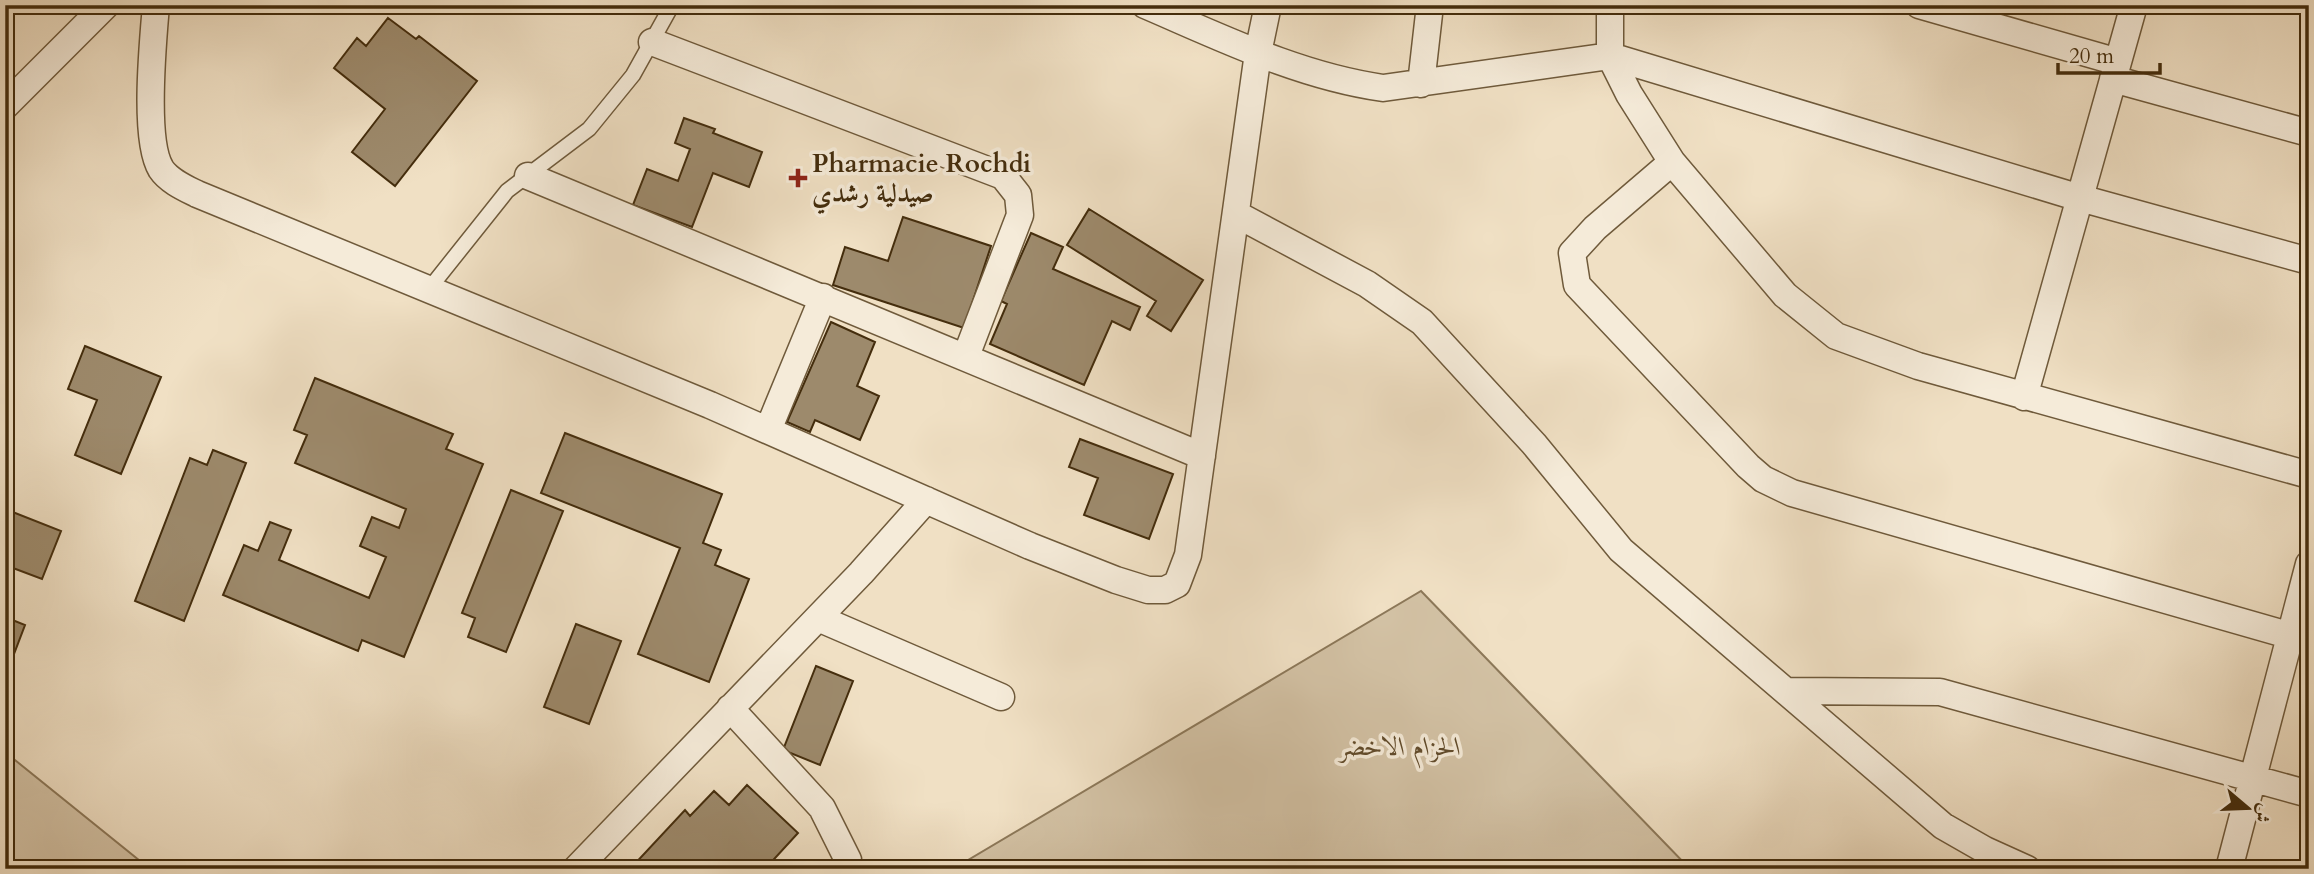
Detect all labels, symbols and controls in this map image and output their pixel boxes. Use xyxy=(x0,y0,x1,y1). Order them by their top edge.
scale bar xyxy=(2058,32,2160,76)
text: 20 m xyxy=(2069,42,2114,71)
place label: Pharmacie Rochdi صيدلية رشدي xyxy=(812,146,1031,215)
marker: Pharmacie Rochdi صيدلية رشدي xyxy=(790,170,806,186)
park label: الحزام الاخضر xyxy=(1337,729,1461,769)
north arrow xyxy=(2212,772,2282,842)
text: ش xyxy=(2248,800,2278,826)

